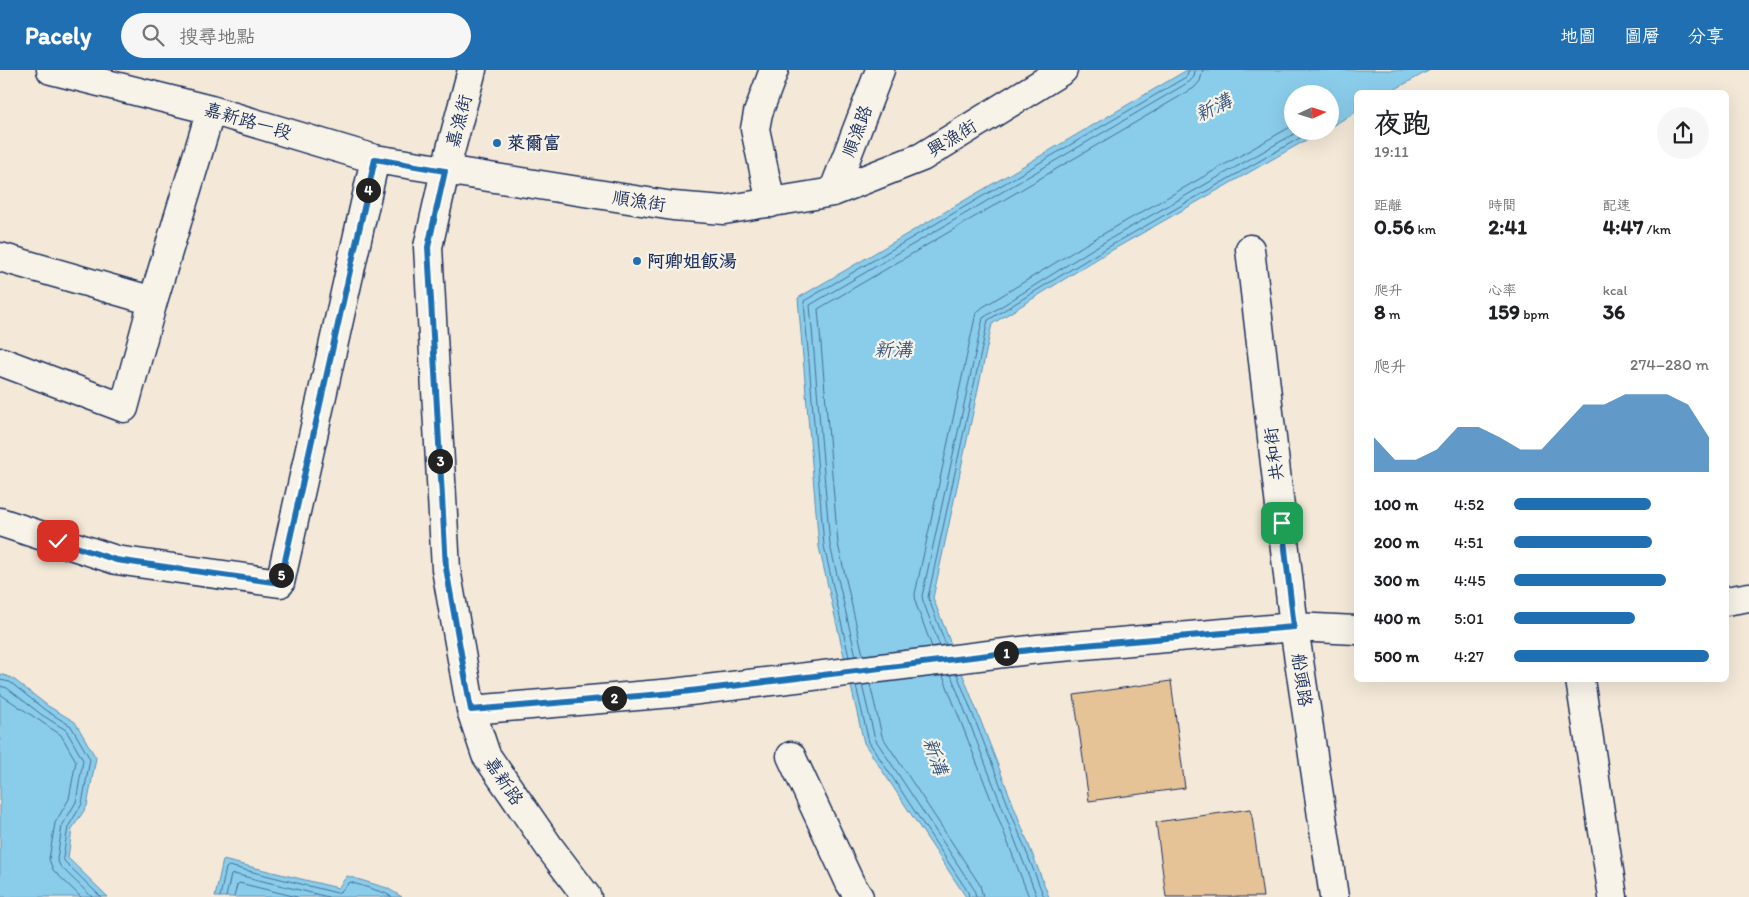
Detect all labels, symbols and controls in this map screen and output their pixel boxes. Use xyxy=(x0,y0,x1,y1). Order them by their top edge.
search box xyxy=(121,13,471,58)
text: Pacely xyxy=(25,21,91,50)
icon: search xyxy=(139,21,167,49)
text: 搜尋地點 xyxy=(179,25,255,48)
text: 地圖 xyxy=(1560,25,1596,47)
text: 圖層 xyxy=(1624,25,1660,47)
text: 分享 xyxy=(1688,25,1724,47)
north arrow xyxy=(1284,85,1339,140)
map controls xyxy=(1284,85,1339,140)
water label: 新溝 xyxy=(1191,88,1237,126)
street label: 嘉漁街 xyxy=(441,92,477,150)
street label: 嘉新路一段 xyxy=(202,98,294,144)
street label: 順漁路 xyxy=(837,102,877,160)
text: 夜跑 xyxy=(1374,106,1430,140)
button: share xyxy=(1657,107,1709,159)
street label: 興漁街 xyxy=(923,115,981,161)
place label: 萊爾富 xyxy=(507,132,561,154)
marker: 萊爾富 xyxy=(491,137,503,149)
text: 19:11 xyxy=(1374,142,1409,161)
pin: 4 xyxy=(356,178,380,202)
text: 4 xyxy=(364,182,373,199)
street label: 順漁街 xyxy=(611,186,667,216)
text: 距離 xyxy=(1374,197,1402,214)
text: 時間 xyxy=(1488,197,1516,214)
text: 配速 xyxy=(1603,197,1631,214)
text: 0.56 xyxy=(1374,214,1414,239)
text: 2:41 xyxy=(1488,214,1527,239)
text: 4:47 xyxy=(1603,214,1643,239)
text: km xyxy=(1414,221,1436,238)
text: /km xyxy=(1643,221,1671,238)
place label: 阿卿姐飯湯 xyxy=(647,250,737,272)
marker: 阿卿姐飯湯 xyxy=(631,255,643,267)
text: 爬升 xyxy=(1374,282,1402,299)
text: 心率 xyxy=(1488,282,1516,299)
text: kcal xyxy=(1603,282,1628,299)
text: 8 xyxy=(1374,299,1386,324)
text: 159 xyxy=(1488,299,1520,324)
text: 36 xyxy=(1603,299,1625,324)
text: m xyxy=(1386,306,1400,323)
text: bpm xyxy=(1520,306,1549,323)
water label: 新溝 xyxy=(874,338,914,361)
text: 274–280 m xyxy=(1630,355,1709,374)
text: 爬升 xyxy=(1374,357,1406,376)
street label: 共和街 xyxy=(1260,426,1288,482)
pin: 3 xyxy=(428,448,452,474)
text: 3 xyxy=(437,453,444,470)
text: 100 m xyxy=(1374,495,1418,514)
text: 4:52 xyxy=(1454,495,1484,514)
pin xyxy=(1261,502,1303,544)
icon: arrive xyxy=(1268,509,1296,537)
pin xyxy=(37,520,79,562)
icon: check xyxy=(44,527,72,555)
text: 200 m xyxy=(1374,533,1419,552)
text: 4:51 xyxy=(1454,533,1483,552)
pin: 5 xyxy=(268,562,294,588)
text: 5 xyxy=(278,567,285,584)
text: 300 m xyxy=(1374,571,1420,590)
text: 4:45 xyxy=(1454,571,1486,590)
text: 400 m xyxy=(1374,609,1420,628)
text: 5:01 xyxy=(1454,609,1484,628)
pin: 1 xyxy=(994,640,1018,666)
text: 1 xyxy=(1003,645,1010,662)
text: 500 m xyxy=(1374,647,1419,666)
text: 4:27 xyxy=(1454,647,1484,666)
street label: 船頭路 xyxy=(1287,652,1317,708)
pin: 2 xyxy=(602,686,626,710)
text: 2 xyxy=(611,690,618,707)
water label: 新溝 xyxy=(918,734,953,780)
street label: 嘉新路 xyxy=(480,752,528,810)

